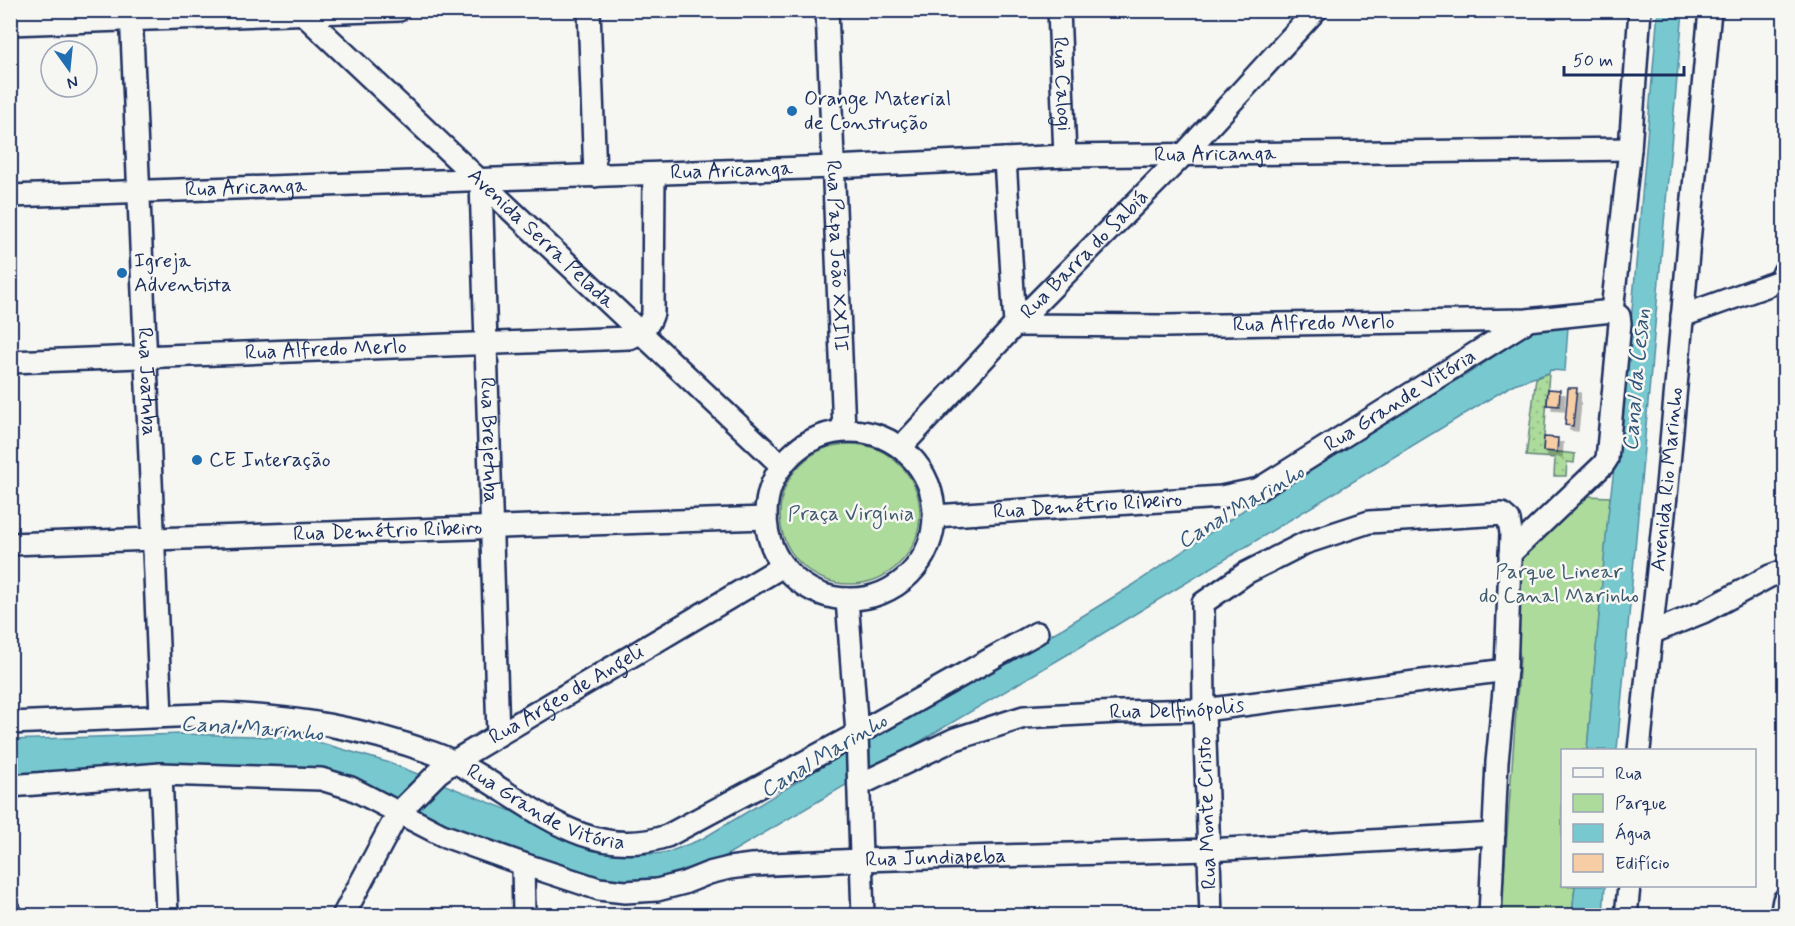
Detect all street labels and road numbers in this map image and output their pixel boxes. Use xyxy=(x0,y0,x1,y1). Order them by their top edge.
street label: Rua Calogi xyxy=(1046,36,1078,132)
street label: Rua Aricanga xyxy=(1154,139,1277,169)
street label: Rua Aricanga xyxy=(670,154,794,187)
street label: Rua Papa João XXIII xyxy=(819,159,855,352)
street label: Avenida Serra Pelada xyxy=(461,162,621,315)
street label: Rua Aricanga xyxy=(184,172,308,204)
street label: Rua Barra do Sabiá xyxy=(1014,184,1155,326)
street label: Rua Alfredo Merlo xyxy=(1232,308,1395,339)
street label: Rua Joatuba xyxy=(130,327,163,437)
street label: Rua Alfredo Merlo xyxy=(244,333,407,367)
street label: Rua Grande Vitória xyxy=(1319,342,1482,459)
street label: Rua Brejetuba xyxy=(473,377,505,503)
street label: Avenida Rio Marinho xyxy=(1644,386,1690,573)
street label: Rua Demétrio Ribeiro xyxy=(992,486,1183,526)
street label: Rua Demétrio Ribeiro xyxy=(293,514,483,548)
street label: Rua Argeo de Angeli xyxy=(484,638,649,751)
street label: Rua Delfinópolis xyxy=(1109,691,1246,726)
street label: Rua Monte Cristo xyxy=(1190,736,1224,890)
street label: Rua Grande Vitória xyxy=(461,757,626,857)
street label: Rua Jundiapeba xyxy=(865,842,1007,874)

